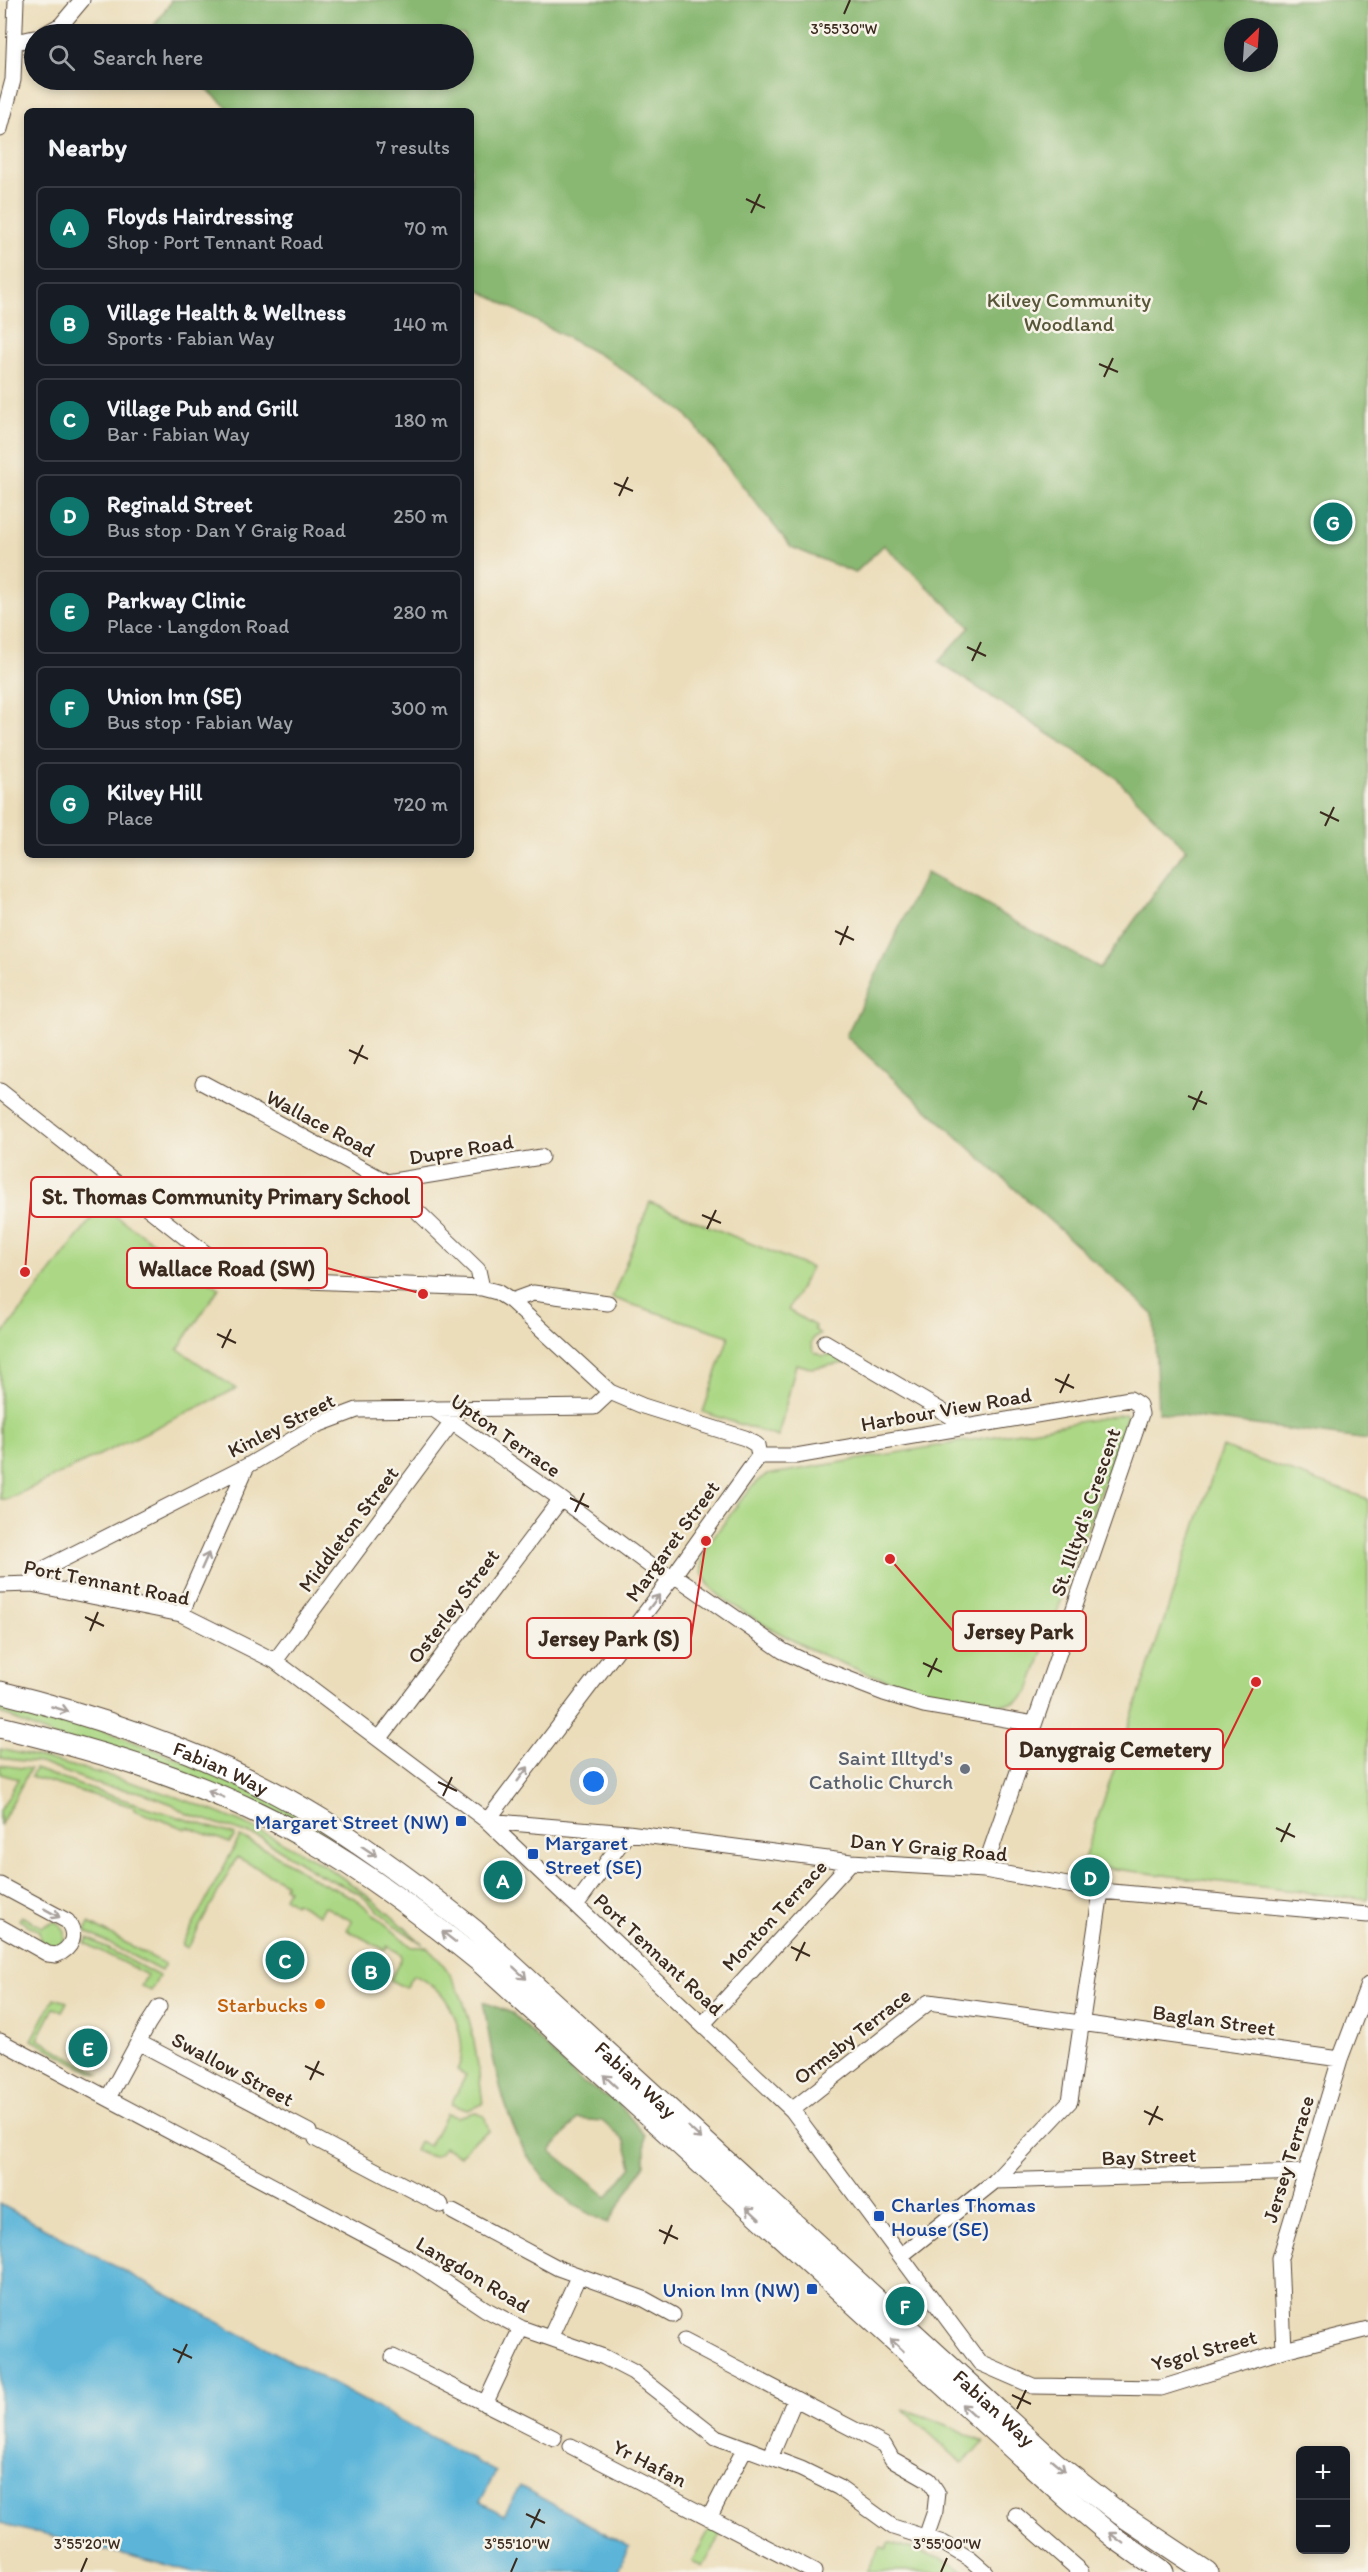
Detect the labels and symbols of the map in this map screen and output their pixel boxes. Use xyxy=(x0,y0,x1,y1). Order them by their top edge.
north arrow xyxy=(1224,18,1278,72)
text: 3°55'30"W xyxy=(811,20,878,38)
park label: Kilvey Community Woodland xyxy=(987,287,1151,336)
pin: G xyxy=(1314,500,1352,544)
street label: Wallace Road xyxy=(262,1084,380,1162)
street label: Dupre Road xyxy=(407,1128,516,1170)
callout: St. Thomas Community Primary School xyxy=(31,1177,422,1217)
text: St. Thomas Community Primary School xyxy=(42,1183,411,1210)
callout: Wallace Road (SW) xyxy=(127,1248,327,1288)
text: Wallace Road (SW) xyxy=(139,1255,315,1282)
street label: Harbour View Road xyxy=(859,1382,1033,1436)
street label: Kinley Street xyxy=(223,1387,339,1463)
street label: Upton Terrace xyxy=(446,1388,566,1482)
street label: St. Illtyd's Crescent xyxy=(1044,1425,1126,1599)
street label: Middleton Street xyxy=(293,1461,404,1597)
street label: Margaret Street xyxy=(620,1475,724,1606)
street label: Osterley Street xyxy=(402,1544,504,1668)
one-way arrow xyxy=(200,1552,211,1570)
street label: Port Tennant Road xyxy=(22,1554,192,1610)
one-way arrow xyxy=(647,1595,660,1611)
callout: Jersey Park xyxy=(953,1611,1086,1651)
callout: Jersey Park (S) xyxy=(527,1618,691,1658)
text: Jersey Park xyxy=(963,1618,1075,1645)
text: Jersey Park (S) xyxy=(537,1625,680,1652)
one-way arrow xyxy=(50,1704,69,1715)
callout: Danygraig Cemetery xyxy=(1006,1729,1223,1769)
street label: Fabian Way xyxy=(170,1735,273,1800)
text: Danygraig Cemetery xyxy=(1019,1736,1212,1763)
place label: Saint Illtyd's Catholic Church xyxy=(809,1745,953,1794)
marker: Saint Illtyd's Catholic Church xyxy=(958,1762,972,1776)
one-way arrow xyxy=(516,1766,529,1782)
your location xyxy=(579,1767,608,1796)
one-way arrow xyxy=(208,1788,226,1799)
place label: Margaret Street (NW) xyxy=(255,1809,449,1834)
marker: Margaret Street (NW) xyxy=(454,1814,468,1828)
street label: Dan Y Graig Road xyxy=(849,1828,1009,1866)
place label: Margaret Street (SE) xyxy=(545,1830,642,1879)
one-way arrow xyxy=(360,1845,377,1857)
marker: Margaret Street (SE) xyxy=(526,1847,540,1861)
street label: Monton Terrace xyxy=(716,1854,832,1976)
pin: D xyxy=(1070,1854,1110,1900)
pin: A xyxy=(484,1858,522,1902)
street label: Port Tennant Road xyxy=(589,1887,729,2021)
one-way arrow xyxy=(42,1908,60,1919)
one-way arrow xyxy=(441,1931,457,1944)
pin: C xyxy=(266,1938,304,1982)
pin: B xyxy=(352,1948,391,1994)
one-way arrow xyxy=(513,1966,528,1980)
street label: Ormsby Terrace xyxy=(788,1982,916,2090)
place label: Starbucks xyxy=(217,1992,308,2017)
marker: Starbucks xyxy=(313,1997,327,2011)
street label: Baglan Street xyxy=(1151,1999,1277,2041)
pin: E xyxy=(68,2026,107,2070)
street label: Swallow Street xyxy=(168,2026,298,2112)
street label: Fabian Way xyxy=(590,2035,683,2123)
one-way arrow xyxy=(602,2074,617,2089)
street label: Jersey Terrace xyxy=(1257,2092,1319,2226)
one-way arrow xyxy=(688,2126,703,2140)
street label: Bay Street xyxy=(1101,2142,1197,2170)
place label: Charles Thomas House (SE) xyxy=(891,2192,1036,2241)
one-way arrow xyxy=(746,2206,761,2220)
marker: Charles Thomas House (SE) xyxy=(872,2209,886,2223)
street label: Langdon Road xyxy=(412,2230,534,2318)
place label: Union Inn (NW) xyxy=(662,2277,800,2302)
marker: Union Inn (NW) xyxy=(805,2282,819,2296)
pin: F xyxy=(886,2284,924,2328)
street label: Ysgol Street xyxy=(1149,2324,1259,2376)
one-way arrow xyxy=(890,2338,905,2352)
street label: Fabian Way xyxy=(948,2364,1041,2451)
one-way arrow xyxy=(961,2403,976,2417)
street label: Yr Hafan xyxy=(609,2434,691,2492)
one-way arrow xyxy=(1050,2458,1066,2471)
one-way arrow xyxy=(1108,2532,1124,2544)
text: 3°55'20"W xyxy=(54,2535,120,2553)
text: 3°55'10"W xyxy=(484,2535,550,2553)
text: 3°55'00"W xyxy=(913,2535,981,2553)

